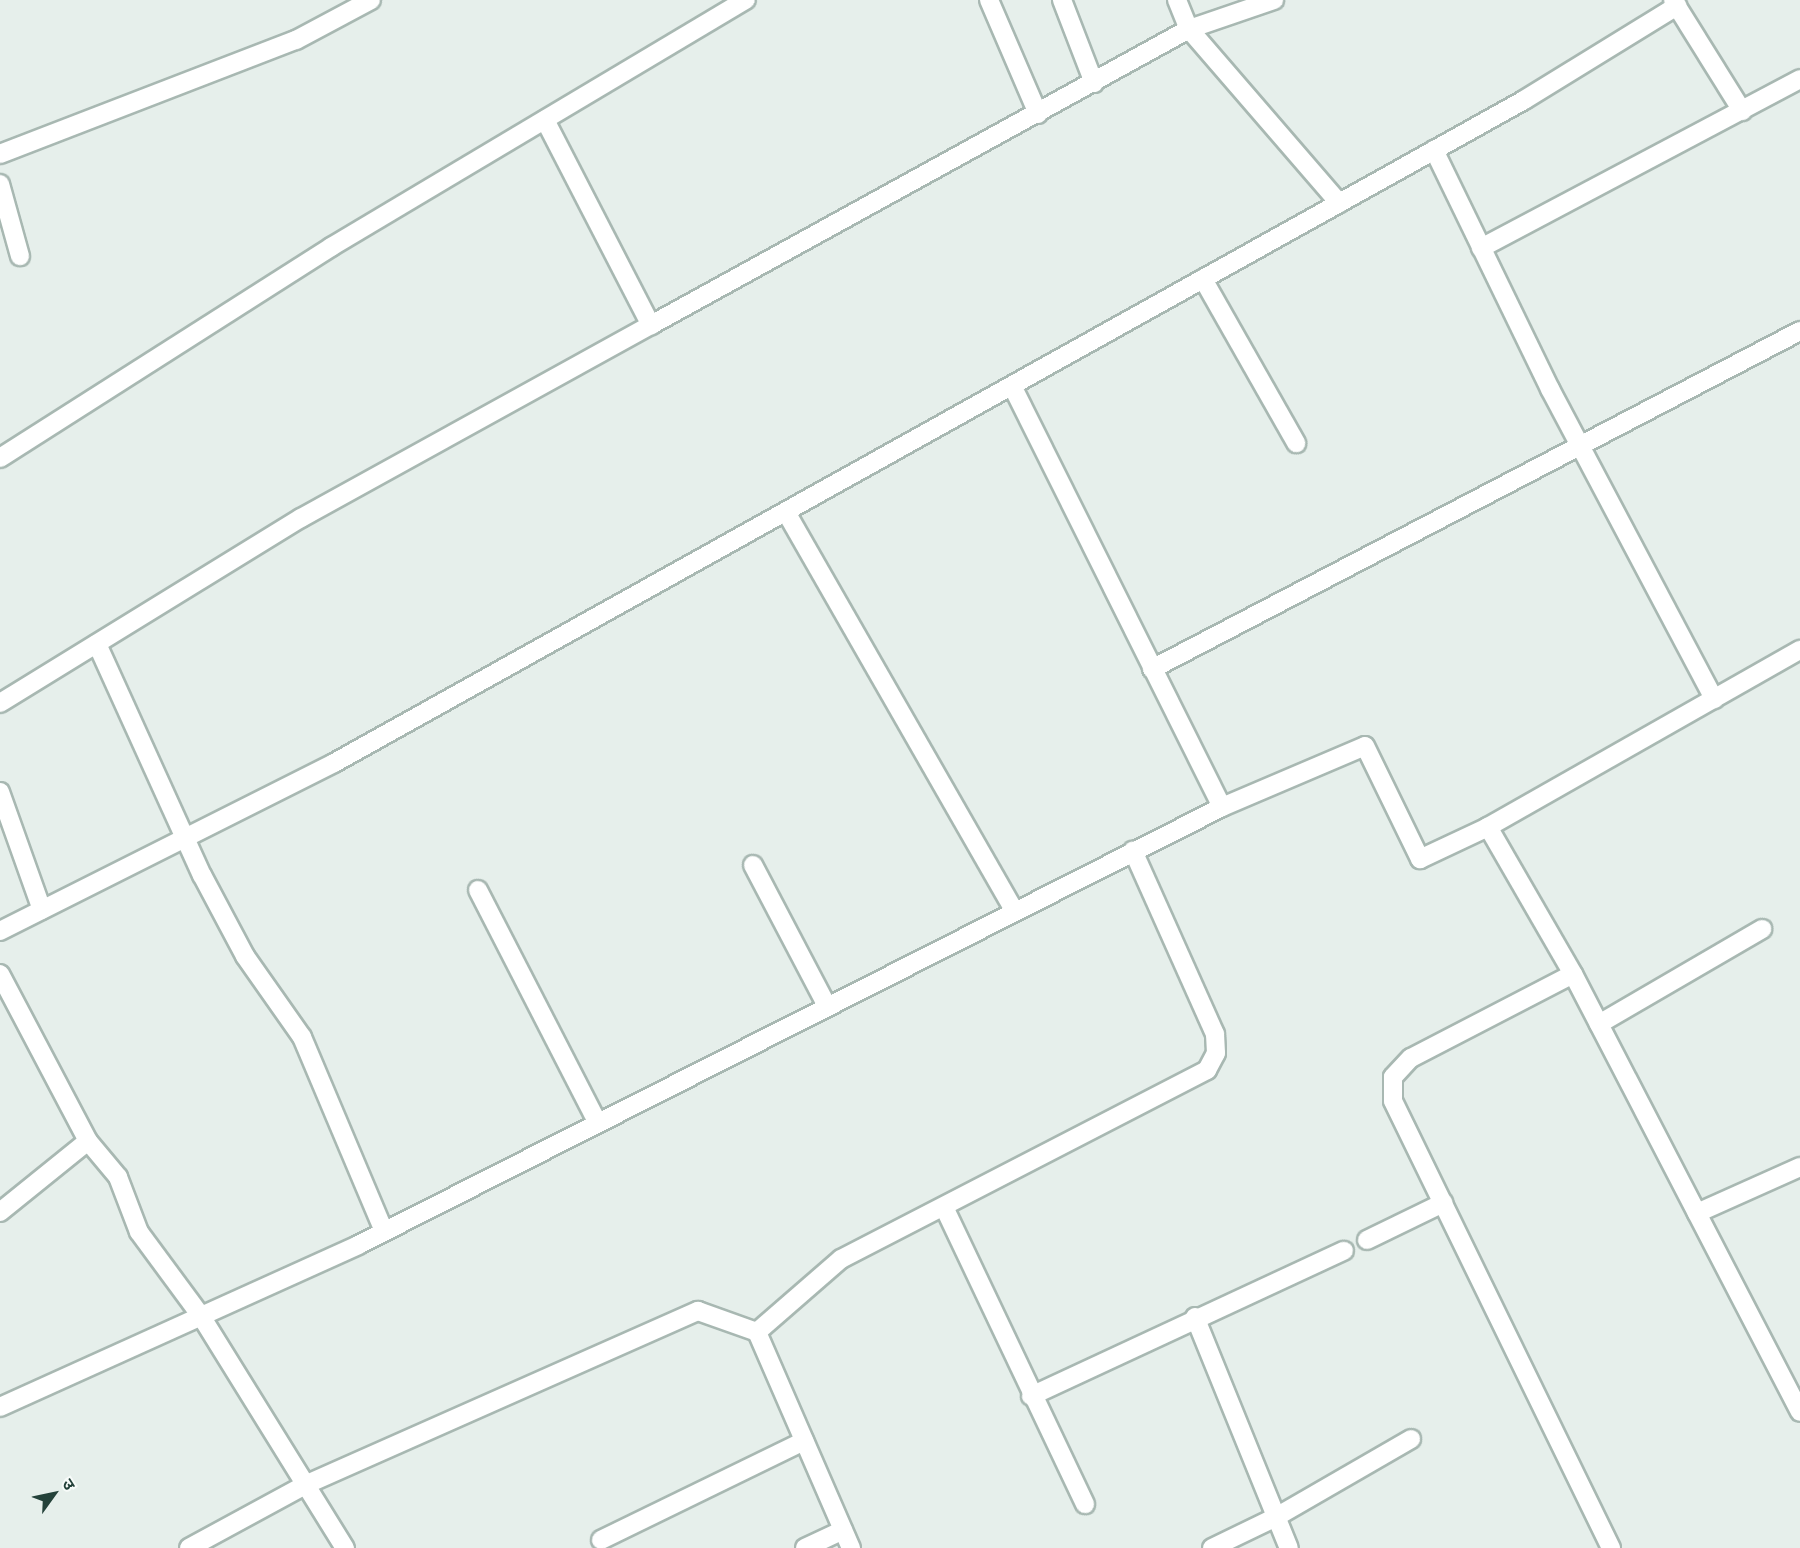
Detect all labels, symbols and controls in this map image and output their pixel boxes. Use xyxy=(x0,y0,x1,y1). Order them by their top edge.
north arrow xyxy=(24,1464,84,1524)
text: उ xyxy=(59,1475,80,1493)

